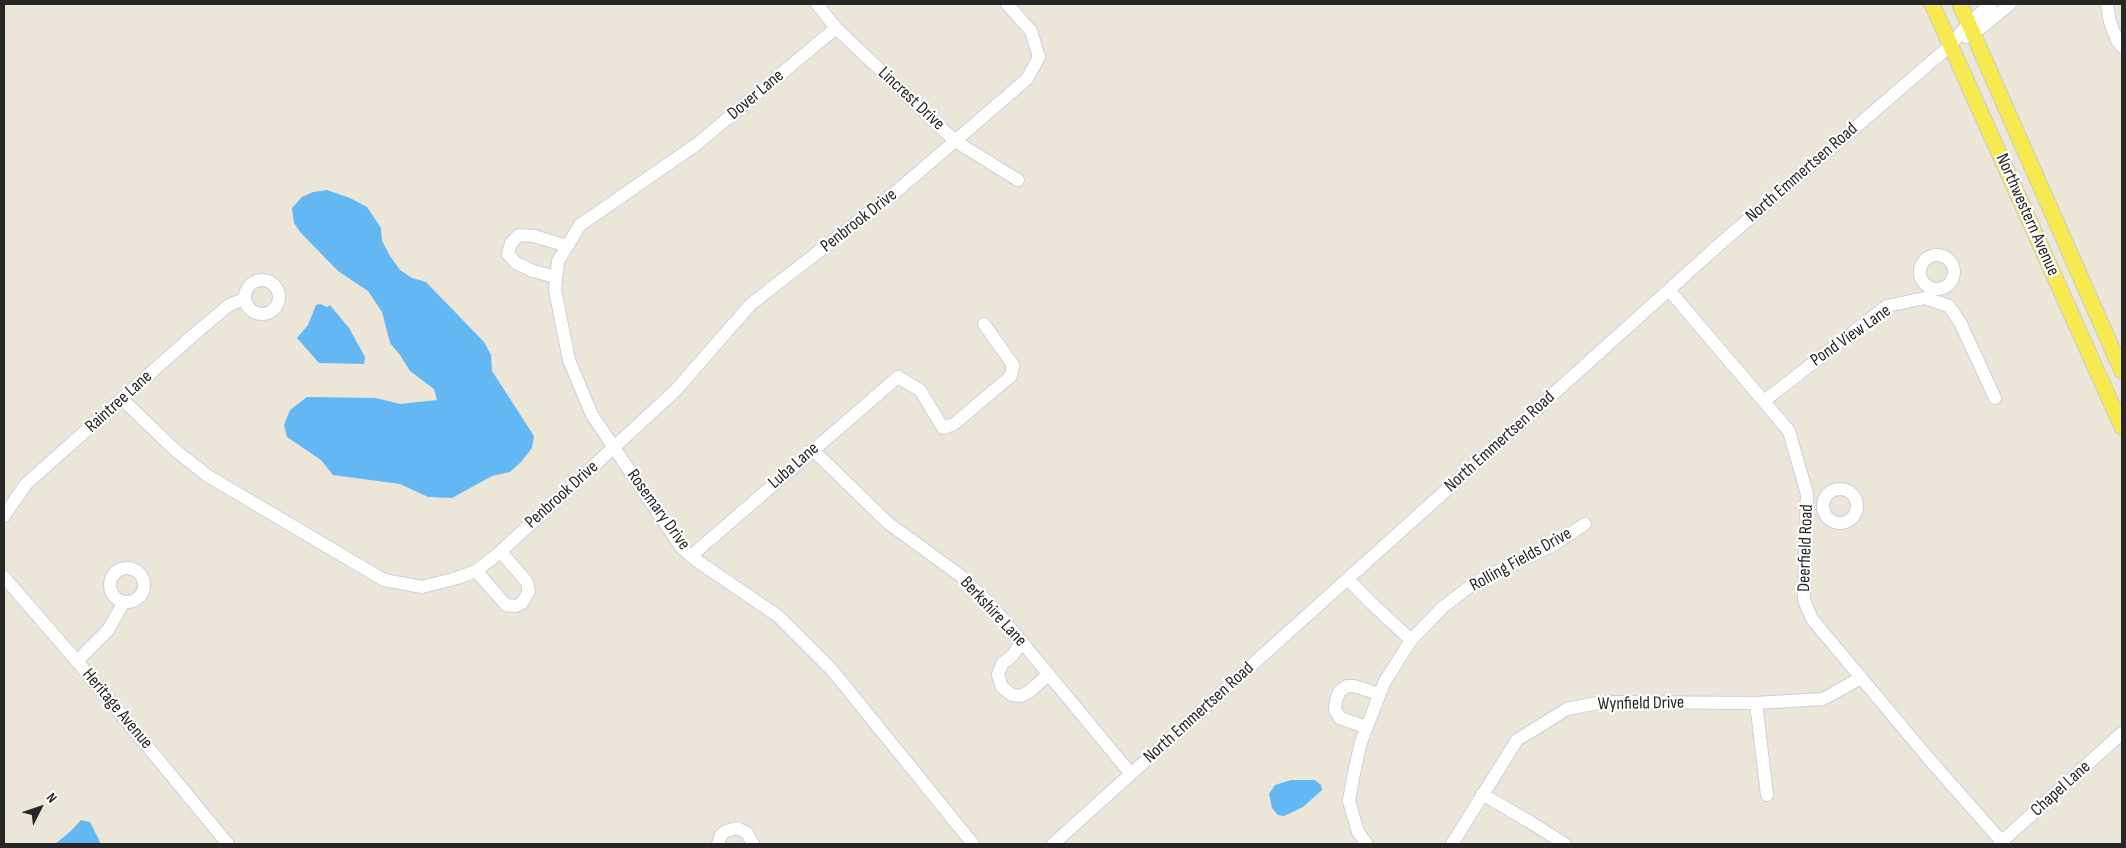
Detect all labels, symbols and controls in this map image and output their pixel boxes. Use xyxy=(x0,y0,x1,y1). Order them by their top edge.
street label: Lincrest Drive xyxy=(873,63,949,135)
street label: Dover Lane xyxy=(723,65,789,125)
street label: North Emmertsen Road xyxy=(1742,119,1862,227)
street label: Northwestern Avenue xyxy=(1990,151,2064,279)
street label: Penbrook Drive xyxy=(817,184,901,258)
street label: Pond View Lane xyxy=(1807,300,1895,372)
street label: Raintree Lane xyxy=(81,366,157,438)
street label: North Emmertsen Road xyxy=(1440,387,1560,497)
street label: Luba Lane xyxy=(764,438,824,494)
street label: Penbrook Drive xyxy=(521,457,603,533)
street label: Rosemary Drive xyxy=(622,466,694,554)
street label: Deerfield Road xyxy=(1794,504,1818,592)
street label: Rolling Fields Drive xyxy=(1466,523,1576,597)
street label: Berkshire Lane xyxy=(955,572,1031,652)
street label: North Emmertsen Road xyxy=(1139,658,1259,768)
street label: Heritage Avenue xyxy=(77,664,157,754)
street label: Wynfield Drive xyxy=(1598,692,1684,716)
street label: Chapel Lane xyxy=(2027,757,2095,821)
north arrow xyxy=(15,783,65,833)
text: N xyxy=(43,789,61,806)

